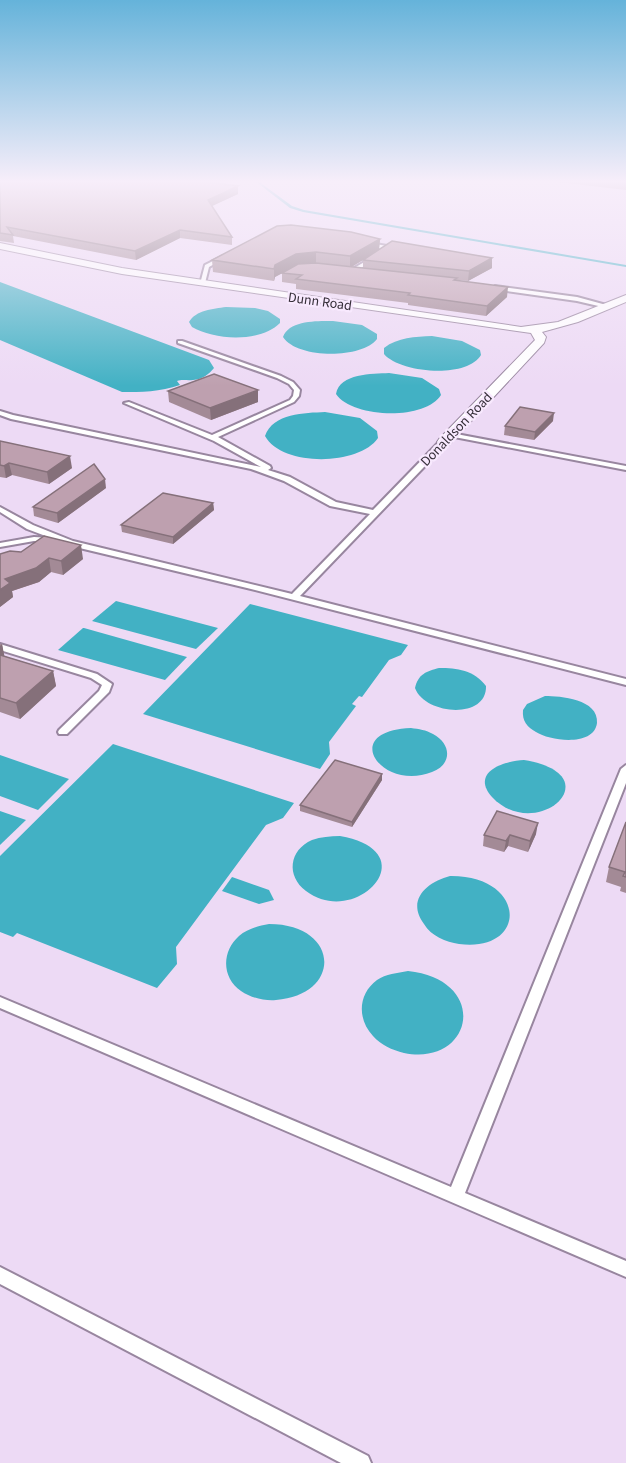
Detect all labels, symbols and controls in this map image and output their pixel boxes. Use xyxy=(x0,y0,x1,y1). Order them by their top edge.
street label: Dunn Road xyxy=(287,288,353,316)
street label: Donaldson Road xyxy=(416,388,497,471)

